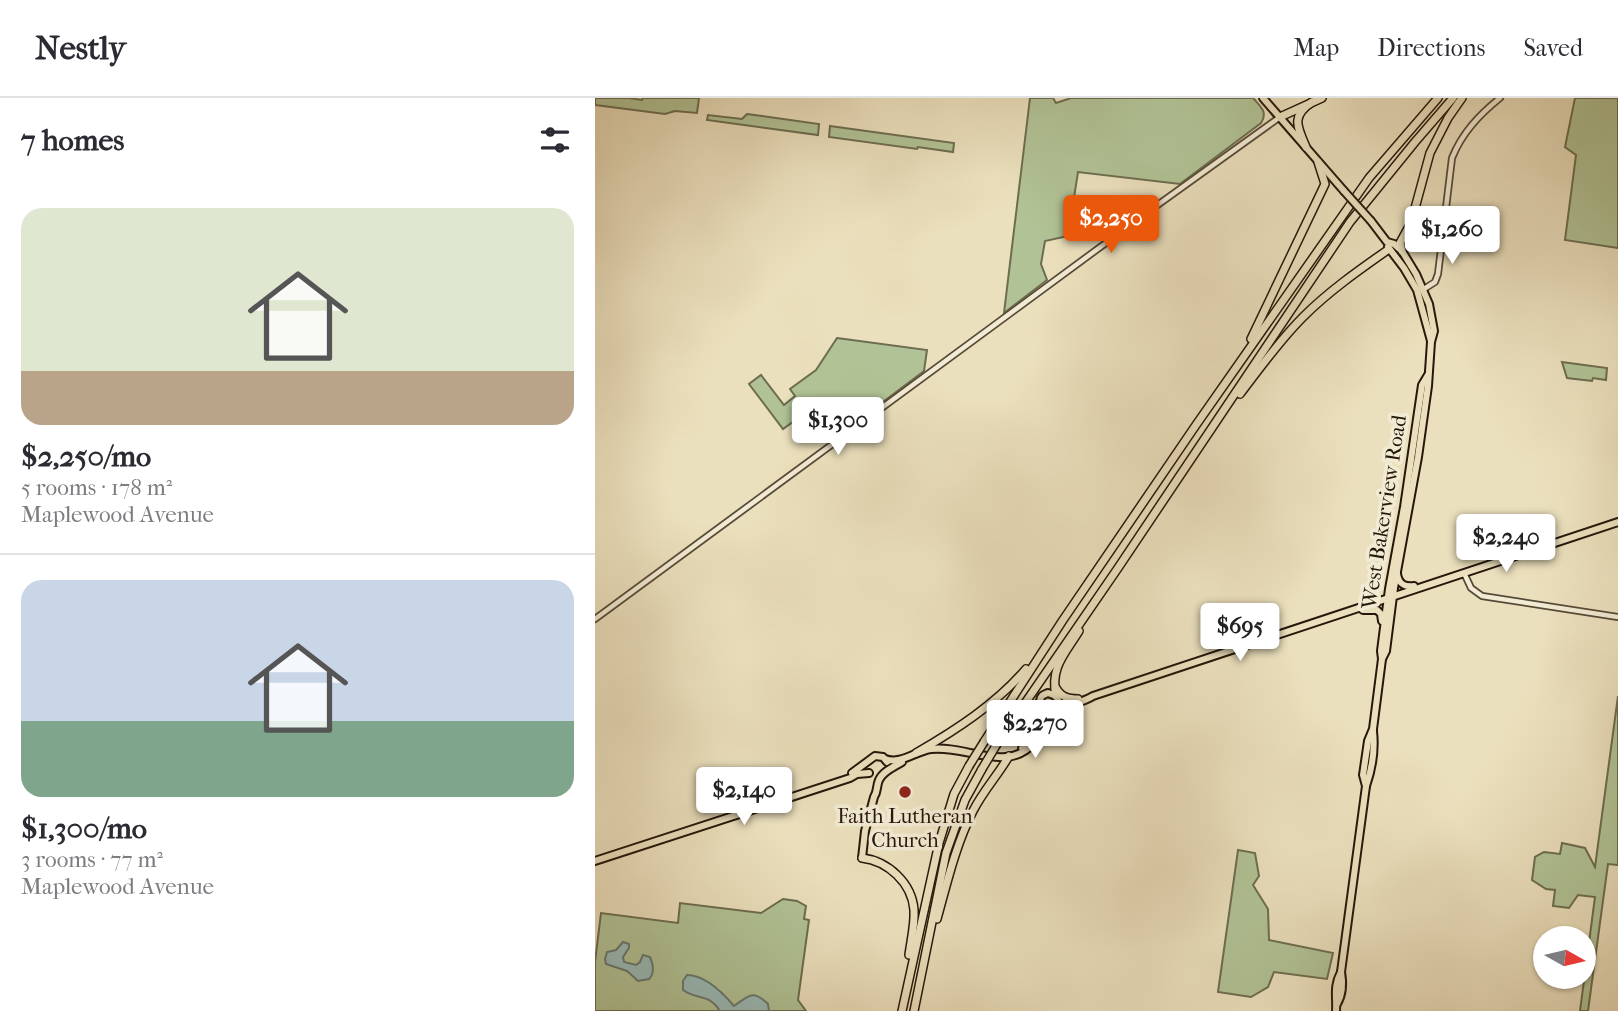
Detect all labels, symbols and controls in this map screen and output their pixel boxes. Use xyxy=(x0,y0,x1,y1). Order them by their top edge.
text: Nestly xyxy=(35,29,126,68)
text: Map xyxy=(1293,34,1339,62)
text: Directions xyxy=(1377,34,1485,62)
text: Saved xyxy=(1523,34,1583,62)
icon: filters xyxy=(536,121,574,159)
text: 7 homes xyxy=(21,123,124,158)
pin: $2,250 xyxy=(1054,195,1168,255)
text: $2,250 xyxy=(1079,204,1143,231)
pin: $1,260 xyxy=(1395,206,1509,266)
text: $1,260 xyxy=(1421,215,1483,242)
icon: home xyxy=(235,253,361,379)
pin: $1,300 xyxy=(781,398,895,457)
text: $1,300 xyxy=(808,406,868,433)
street label: West Bakerview Road xyxy=(1357,413,1411,612)
text: $2,250/mo xyxy=(21,439,151,474)
text: 5 rooms · 178 m² xyxy=(21,474,172,501)
text: Maplewood Avenue xyxy=(21,501,214,528)
pin: $2,240 xyxy=(1449,514,1563,574)
text: $2,240 xyxy=(1472,523,1540,550)
pin: $695 xyxy=(1199,603,1281,663)
text: $695 xyxy=(1216,612,1264,639)
icon: home xyxy=(235,625,361,751)
pin: $2,270 xyxy=(978,700,1092,760)
text: $2,270 xyxy=(1003,709,1067,736)
pin: $2,140 xyxy=(687,768,801,827)
text: $2,140 xyxy=(712,776,776,803)
marker: Faith Lutheran Church xyxy=(897,784,913,800)
place label: Faith Lutheran Church xyxy=(837,804,973,852)
text: $1,300/mo xyxy=(21,811,147,846)
text: 3 rooms · 77 m² xyxy=(21,846,163,873)
text: Maplewood Avenue xyxy=(21,873,214,900)
north arrow xyxy=(1533,926,1596,989)
map controls xyxy=(1533,926,1596,989)

